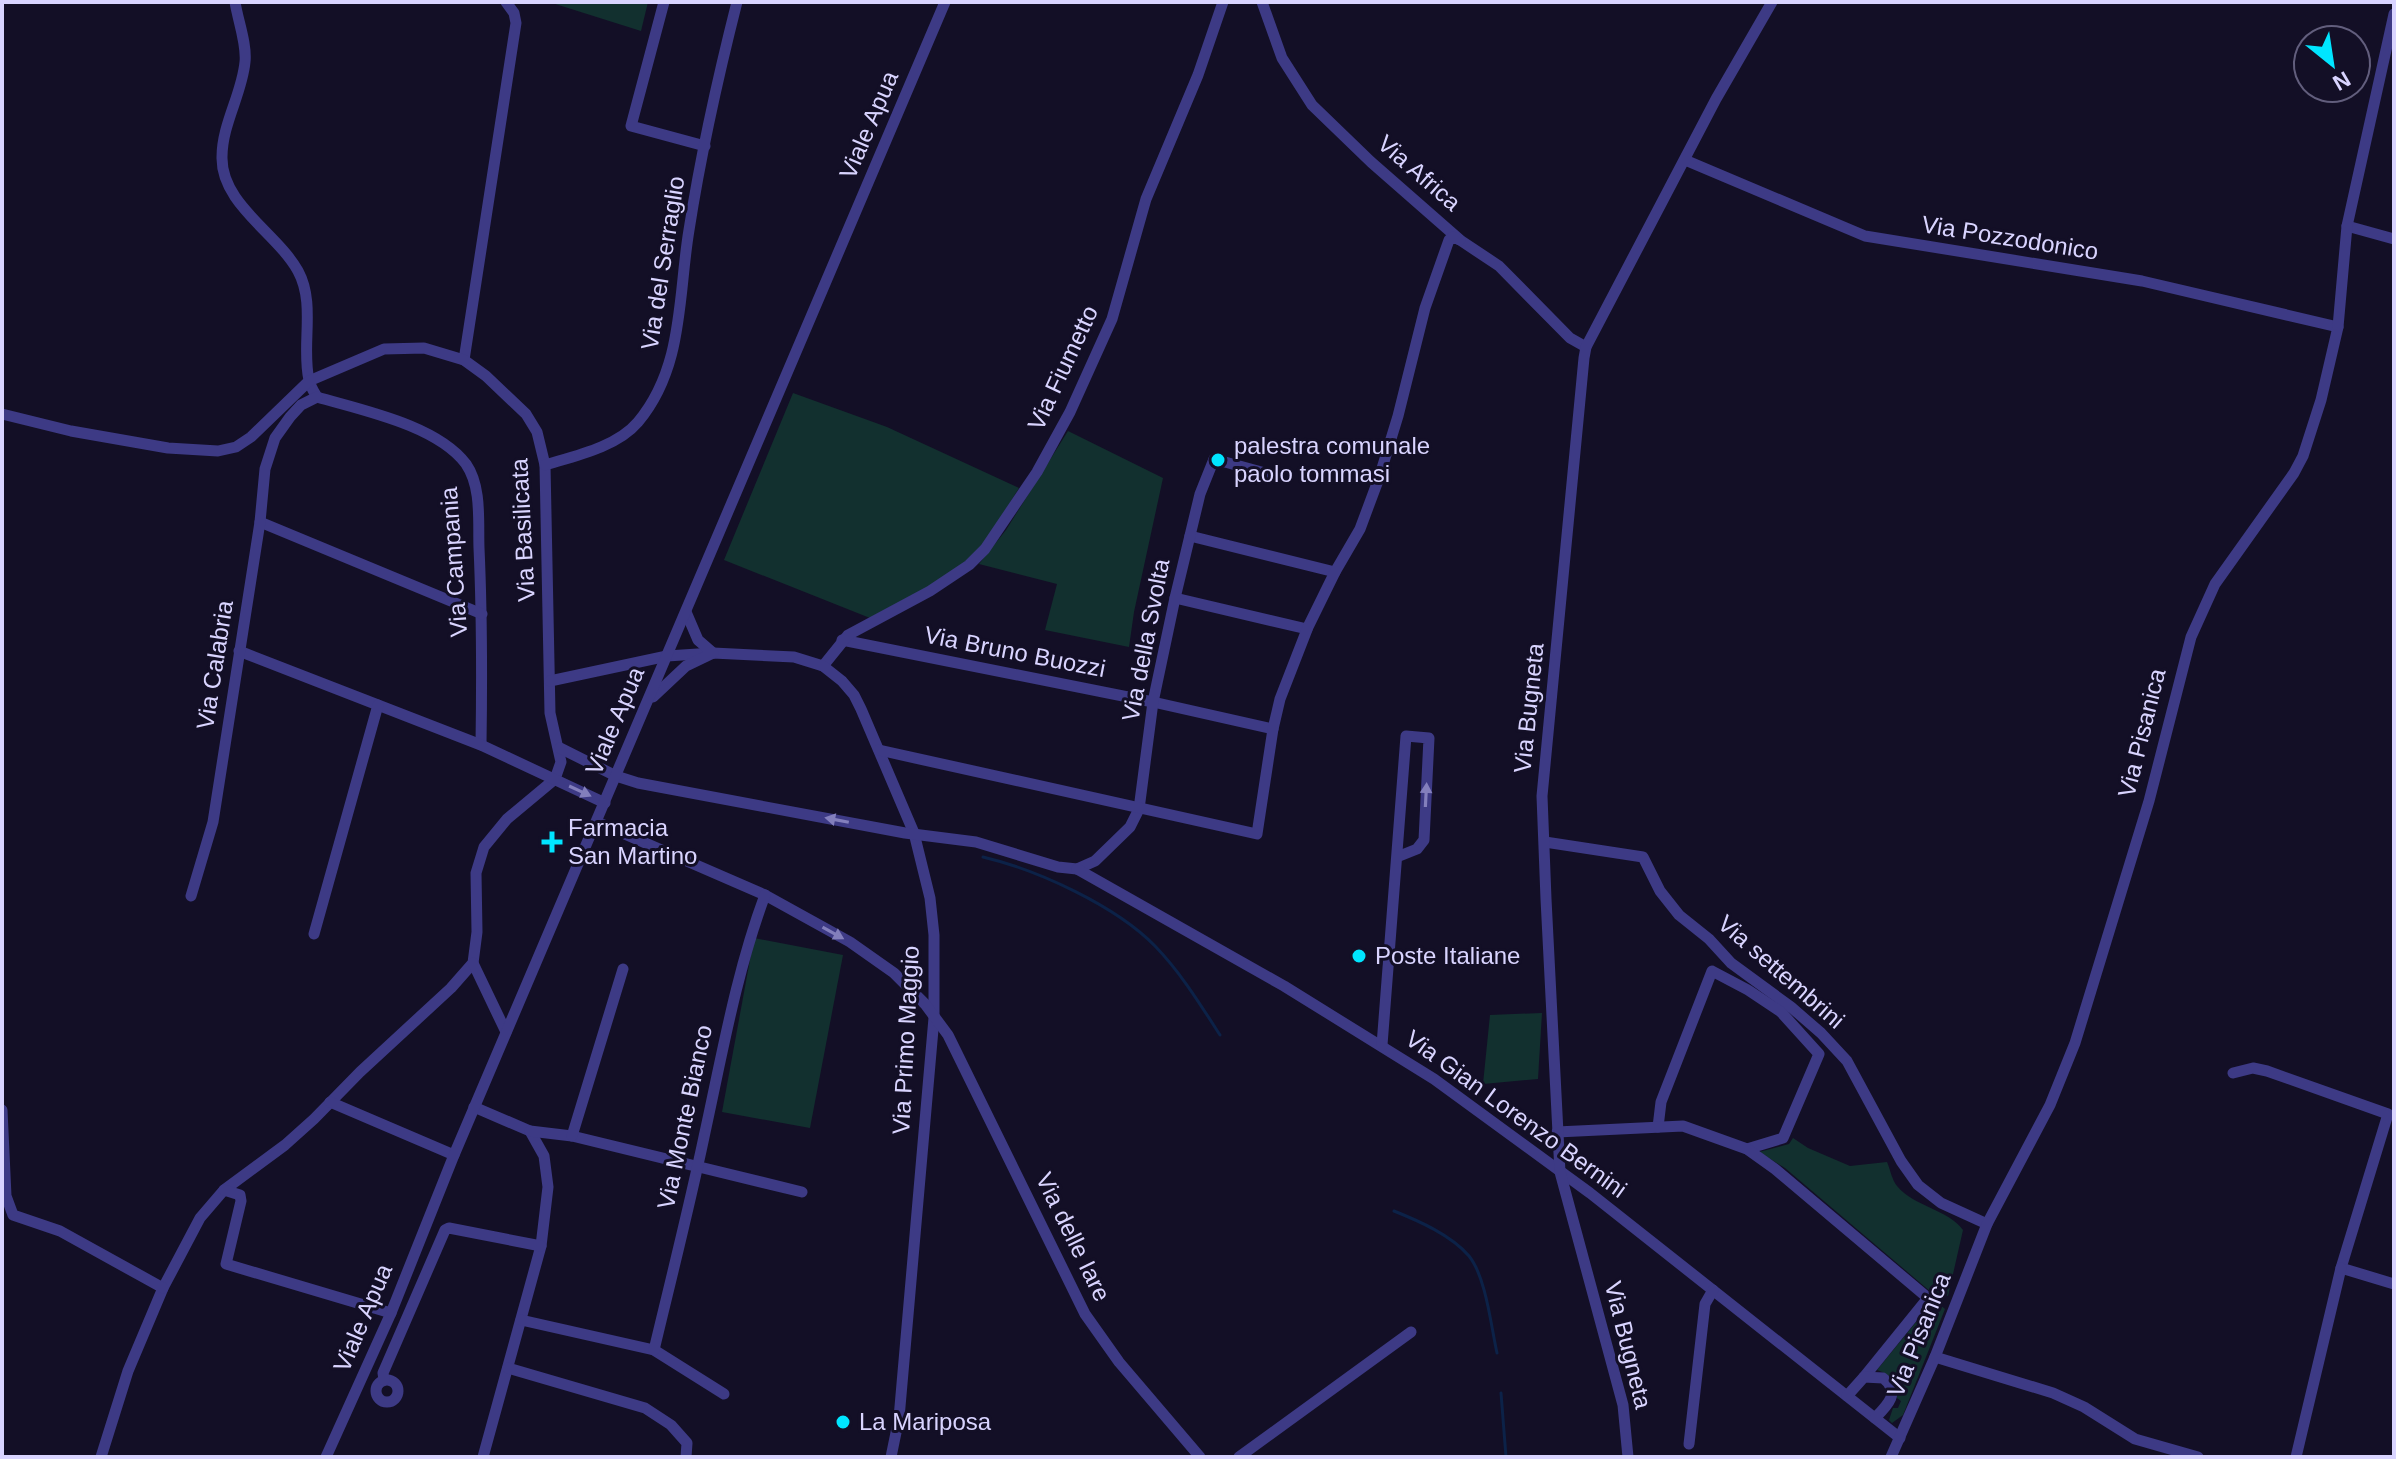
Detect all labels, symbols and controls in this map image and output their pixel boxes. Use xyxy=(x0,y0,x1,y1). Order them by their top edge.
north arrow xyxy=(2292,24,2372,104)
street label: Viale Apua xyxy=(834,66,904,183)
text: N xyxy=(2329,66,2355,96)
street label: Via Africa xyxy=(1372,129,1467,216)
street label: Via del Serraglio xyxy=(635,174,690,352)
street label: Via Pozzodonico xyxy=(1920,210,2100,265)
street label: Via Fiumetto xyxy=(1022,301,1103,434)
place label: palestra comunale paolo tommasi xyxy=(1234,432,1430,487)
marker: palestra comunale paolo tommasi xyxy=(1209,451,1227,469)
street label: Via Basilicata xyxy=(505,457,540,602)
street label: Via Campania xyxy=(435,485,472,638)
street label: Via della Svolta xyxy=(1117,556,1175,723)
street label: Via Calabria xyxy=(191,598,238,731)
street label: Via Bruno Buozzi xyxy=(922,621,1108,682)
street label: Via Bugneta xyxy=(1508,641,1549,774)
street label: Viale Apua xyxy=(580,662,650,779)
street label: Via Pisanica xyxy=(2112,665,2171,800)
one-way arrow xyxy=(1420,783,1433,808)
one-way arrow xyxy=(568,784,591,798)
place label: Farmacia San Martino xyxy=(568,814,697,869)
one-way arrow xyxy=(824,814,849,826)
marker: Farmacia San Martino xyxy=(543,833,561,851)
street label: Via settembrini xyxy=(1713,910,1850,1034)
one-way arrow xyxy=(822,925,844,939)
place label: Poste Italiane xyxy=(1375,942,1520,969)
street label: Via Primo Maggio xyxy=(887,945,924,1135)
marker: Poste Italiane xyxy=(1350,947,1368,965)
street label: Via Monte Bianco xyxy=(652,1022,717,1211)
street label: Via Gian Lorenzo Bernini xyxy=(1401,1024,1632,1203)
street label: Via delle Iare xyxy=(1031,1168,1116,1305)
street label: Viale Apua xyxy=(328,1259,398,1376)
street label: Via Pisanica xyxy=(1881,1268,1956,1401)
street label: Via Bugneta xyxy=(1600,1278,1658,1412)
place label: La Mariposa xyxy=(859,1408,992,1435)
marker: La Mariposa xyxy=(834,1413,852,1431)

